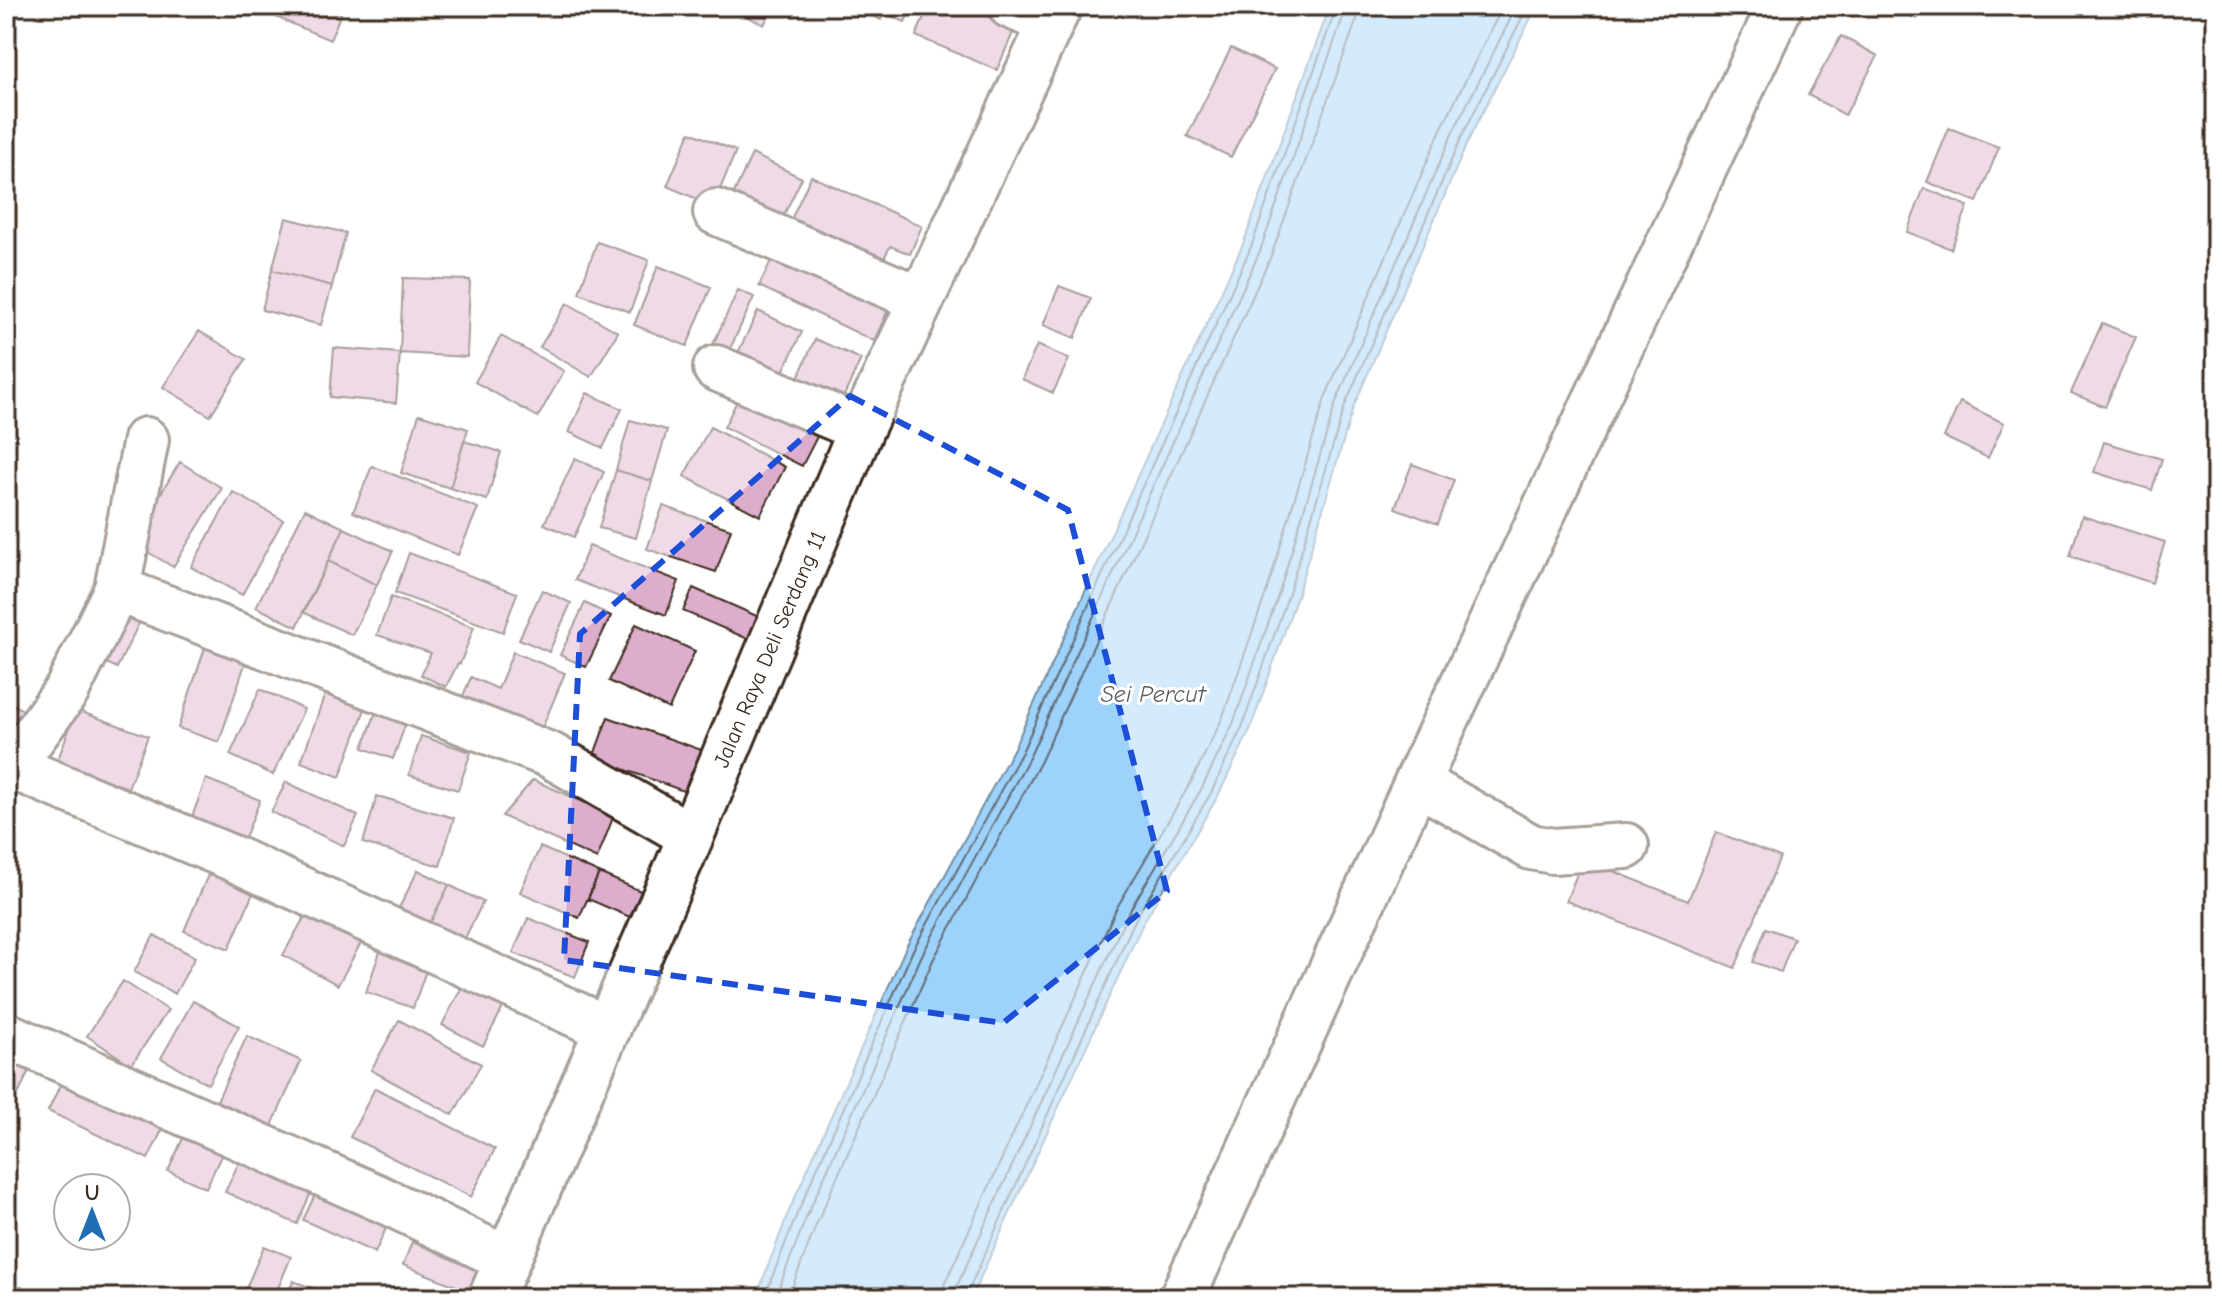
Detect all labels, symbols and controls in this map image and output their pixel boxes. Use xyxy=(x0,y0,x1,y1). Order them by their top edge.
street label: Jalan Raya Deli Serdang 11 xyxy=(708,527,832,772)
water label: Sei Percut xyxy=(1101,680,1207,708)
north arrow xyxy=(52,1172,132,1252)
text: U xyxy=(85,1180,99,1206)

